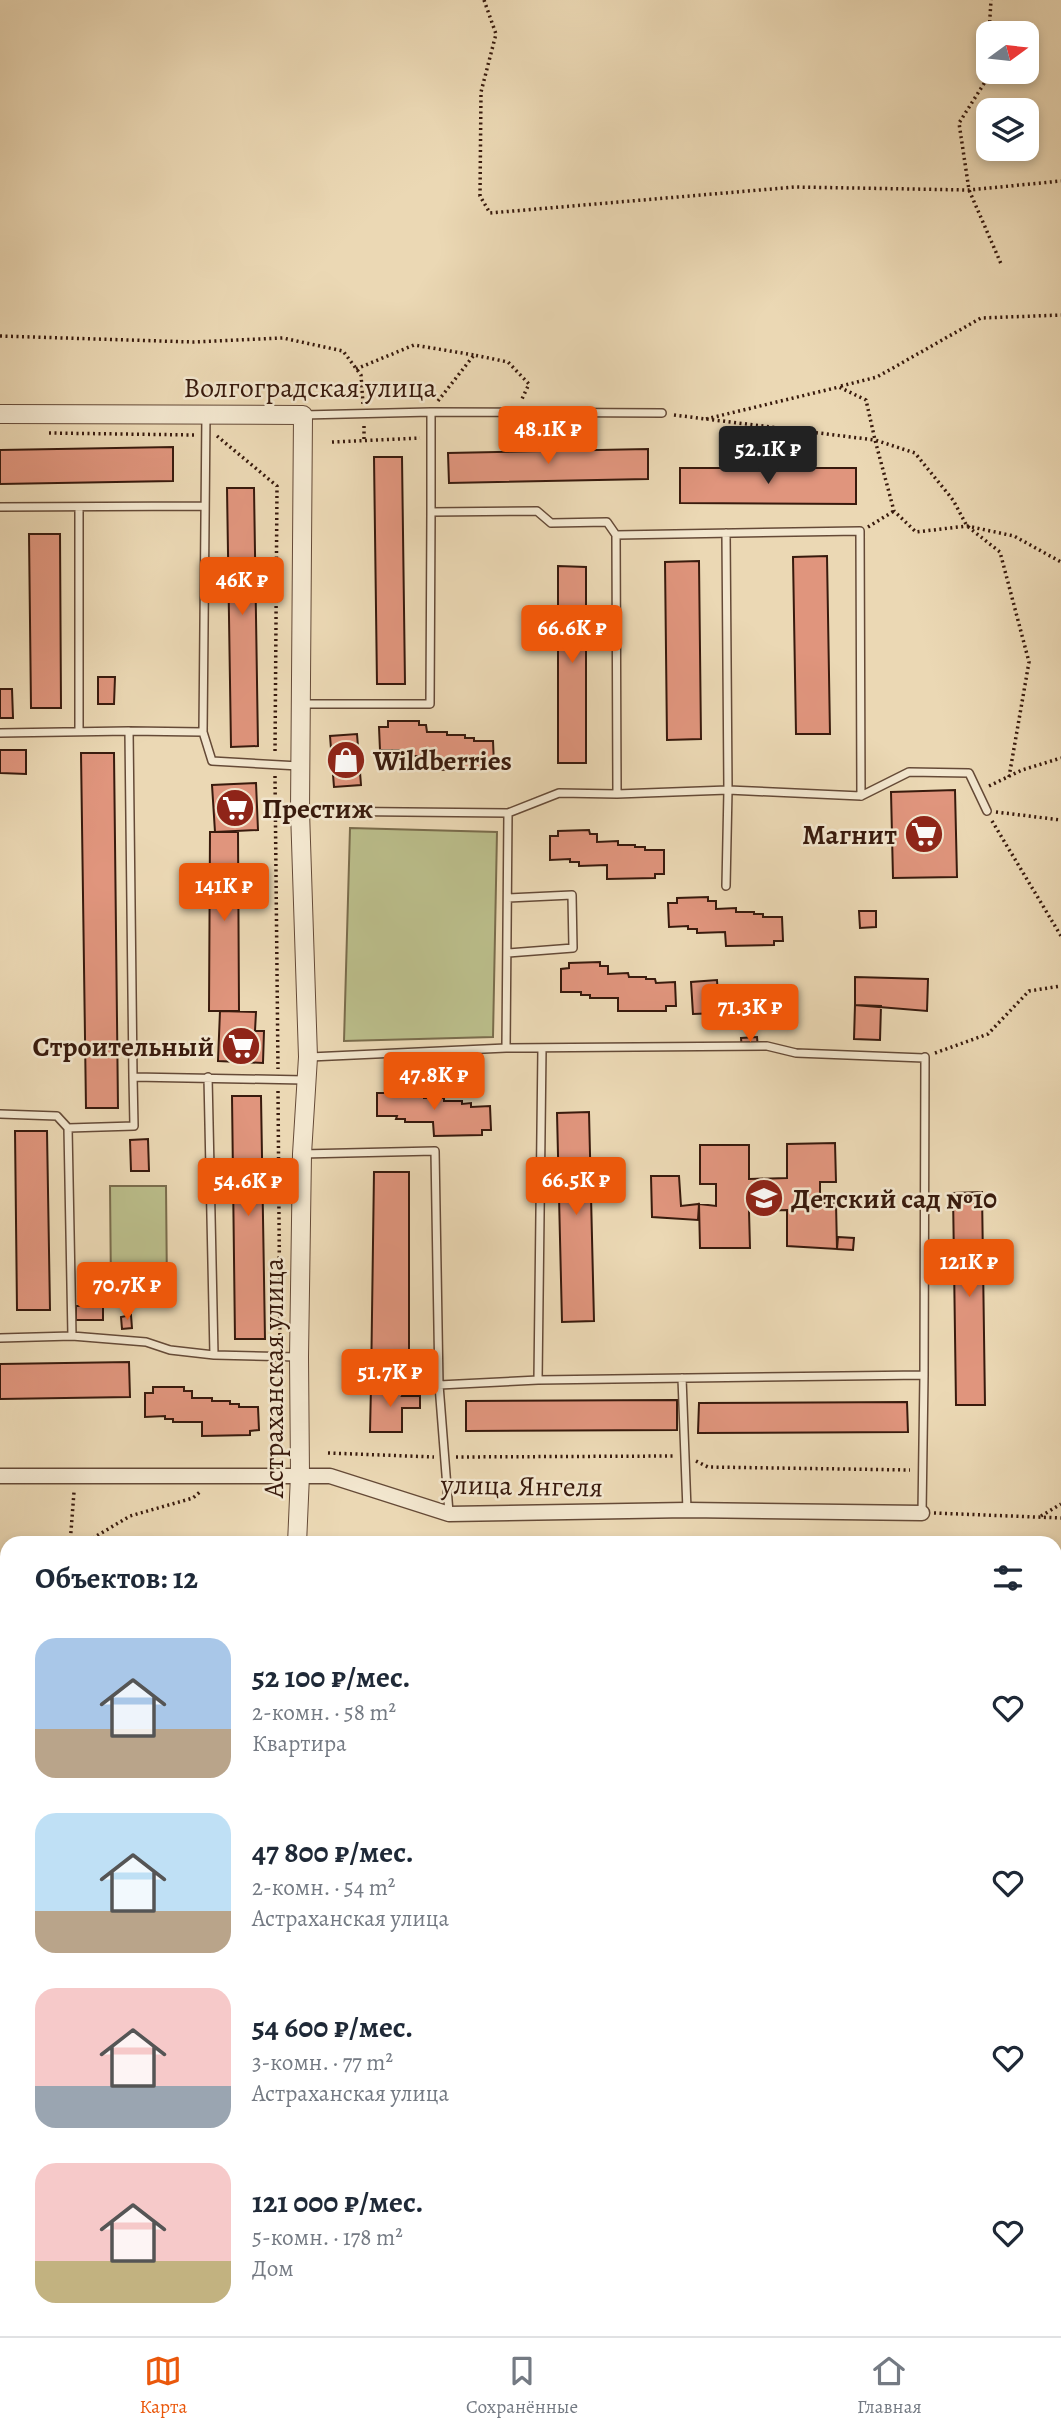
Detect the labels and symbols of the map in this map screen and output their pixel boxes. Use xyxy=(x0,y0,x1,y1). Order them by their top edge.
north arrow xyxy=(976,21,1040,84)
street label: Волгоградская улица xyxy=(184,369,437,407)
pin: 48.1K ₽ xyxy=(483,406,613,466)
pin: 52.1K ₽ xyxy=(703,426,833,486)
pin: 46K ₽ xyxy=(193,558,291,617)
pin: 66.6K ₽ xyxy=(507,606,637,665)
shop icon: Wildberries xyxy=(325,739,367,781)
place label: Wildberries xyxy=(372,742,512,780)
supermarket icon: Престиж xyxy=(214,787,256,829)
place label: Престиж xyxy=(262,790,373,828)
supermarket icon: Магнит xyxy=(903,813,945,855)
place label: Магнит xyxy=(802,816,897,854)
pin: 141K ₽ xyxy=(167,864,281,923)
pin: 71.3K ₽ xyxy=(685,984,815,1044)
supermarket icon: Строительный xyxy=(220,1025,262,1067)
place label: Строительный xyxy=(32,1028,214,1066)
pin: 47.8K ₽ xyxy=(369,1052,499,1112)
pin: 54.6K ₽ xyxy=(183,1158,313,1218)
pin: 66.5K ₽ xyxy=(511,1158,641,1217)
school or university icon: Детский сад №10 xyxy=(743,1177,785,1219)
place label: Детский сад №10 xyxy=(791,1180,997,1218)
pin: 121K ₽ xyxy=(912,1240,1026,1299)
street label: Астраханская улица xyxy=(255,1258,293,1499)
pin: 70.7K ₽ xyxy=(62,1262,192,1322)
pin: 51.7K ₽ xyxy=(325,1350,455,1409)
street label: улица Янгеля xyxy=(440,1466,603,1506)

